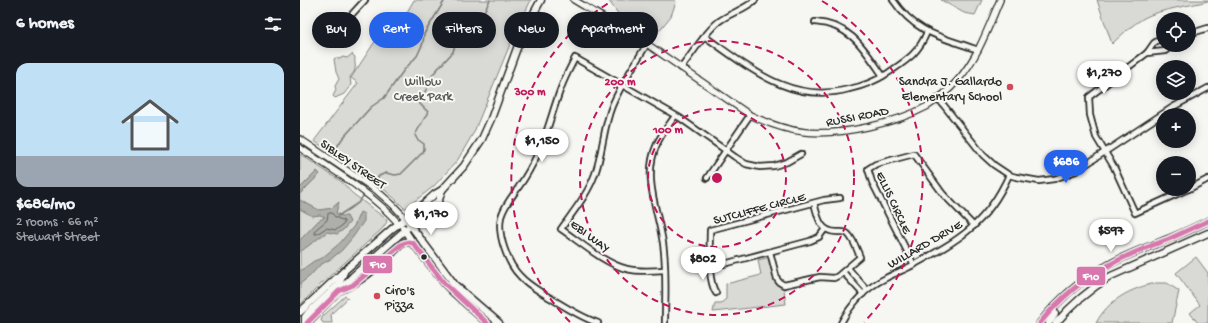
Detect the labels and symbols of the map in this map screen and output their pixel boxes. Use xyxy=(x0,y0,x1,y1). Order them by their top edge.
pin: $1,270 xyxy=(1071,61,1137,95)
park label: Willow Creek Park xyxy=(394,75,454,105)
place label: Sandra J. Gallardo Elementary School xyxy=(899,75,1002,105)
text: 200 m xyxy=(605,76,636,90)
marker: Sandra J. Gallardo Elementary School xyxy=(1005,82,1015,92)
text: 300 m xyxy=(513,86,546,100)
street label: RUSSI ROAD xyxy=(825,104,891,131)
text: 100 m xyxy=(652,124,683,138)
pin: $1,150 xyxy=(509,129,575,163)
street label: SIBLEY STREET xyxy=(317,137,389,194)
pin: $686 xyxy=(1042,150,1090,184)
street label: ELLIS CIRCLE xyxy=(872,170,914,237)
centre of rings xyxy=(710,171,724,185)
street label: SUTCLIFFE CIRCLE xyxy=(712,190,808,229)
pin: $1,170 xyxy=(398,202,464,236)
street label: EBI WAY xyxy=(567,217,612,257)
street label: WILLARD DRIVE xyxy=(885,217,966,273)
pin: $597 xyxy=(1087,219,1135,253)
pin: $802 xyxy=(679,247,727,281)
unlabelled marker xyxy=(419,252,429,262)
line badge: F10 xyxy=(362,255,393,274)
text: F10 xyxy=(369,260,387,272)
line badge: F10 xyxy=(1076,266,1106,286)
text: F10 xyxy=(1082,272,1100,284)
place label: Ciro's Pizza xyxy=(384,284,416,314)
marker: Ciro's Pizza xyxy=(372,291,382,301)

